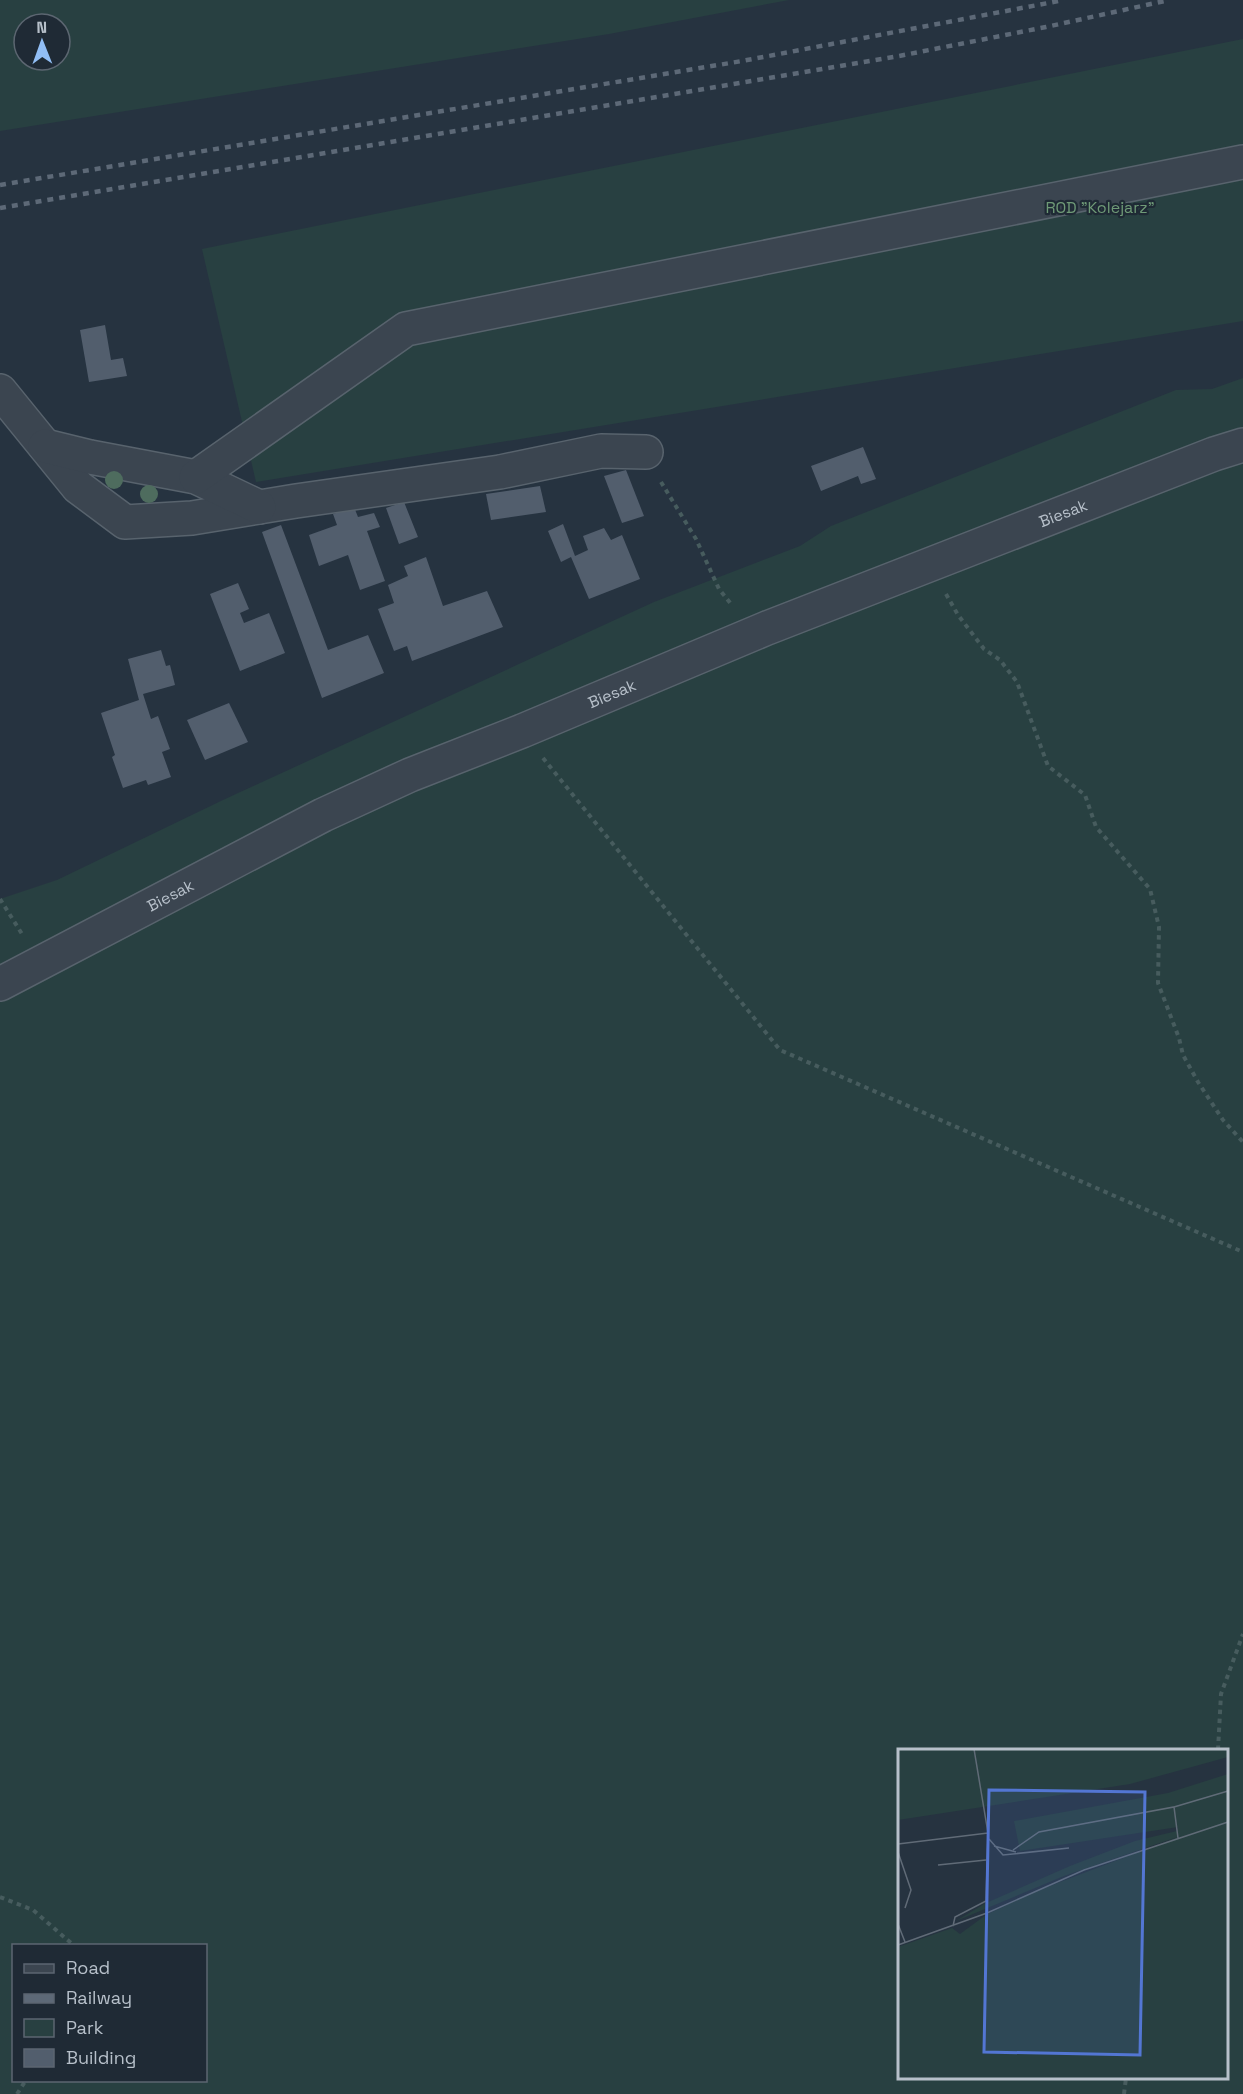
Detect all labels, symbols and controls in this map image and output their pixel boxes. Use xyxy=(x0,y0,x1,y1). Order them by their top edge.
north arrow xyxy=(12,12,72,72)
text: N xyxy=(36,17,47,38)
park label: ROD "Kolejarz" xyxy=(1046,197,1154,218)
street label: Biesak xyxy=(1036,494,1091,532)
street label: Biesak xyxy=(585,674,640,713)
street label: Biesak xyxy=(143,874,198,916)
inset map xyxy=(898,1749,1228,2079)
legend xyxy=(12,1944,207,2082)
text: Road xyxy=(66,1956,110,1979)
text: Railway xyxy=(66,1986,132,2009)
text: Park xyxy=(66,2016,104,2039)
text: Building xyxy=(66,2046,136,2069)

